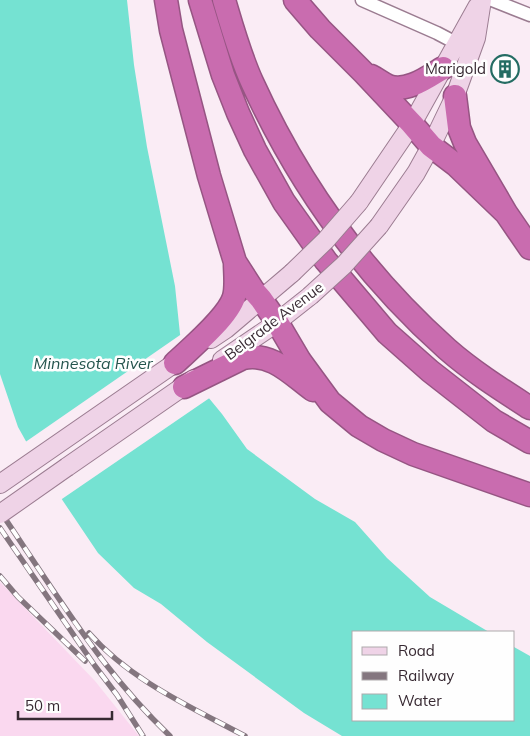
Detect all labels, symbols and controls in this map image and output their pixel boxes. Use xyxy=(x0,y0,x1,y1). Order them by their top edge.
building icon: Marigold xyxy=(490,54,520,84)
place label: Marigold xyxy=(425,59,486,78)
street label: Belgrade Avenue xyxy=(221,277,327,364)
water label: Minnesota River xyxy=(33,353,154,373)
legend xyxy=(352,631,515,721)
text: Road xyxy=(398,641,435,660)
text: Railway xyxy=(398,666,454,685)
scale bar xyxy=(18,688,111,720)
text: Water xyxy=(398,691,442,710)
text: 50 m xyxy=(25,696,60,715)

